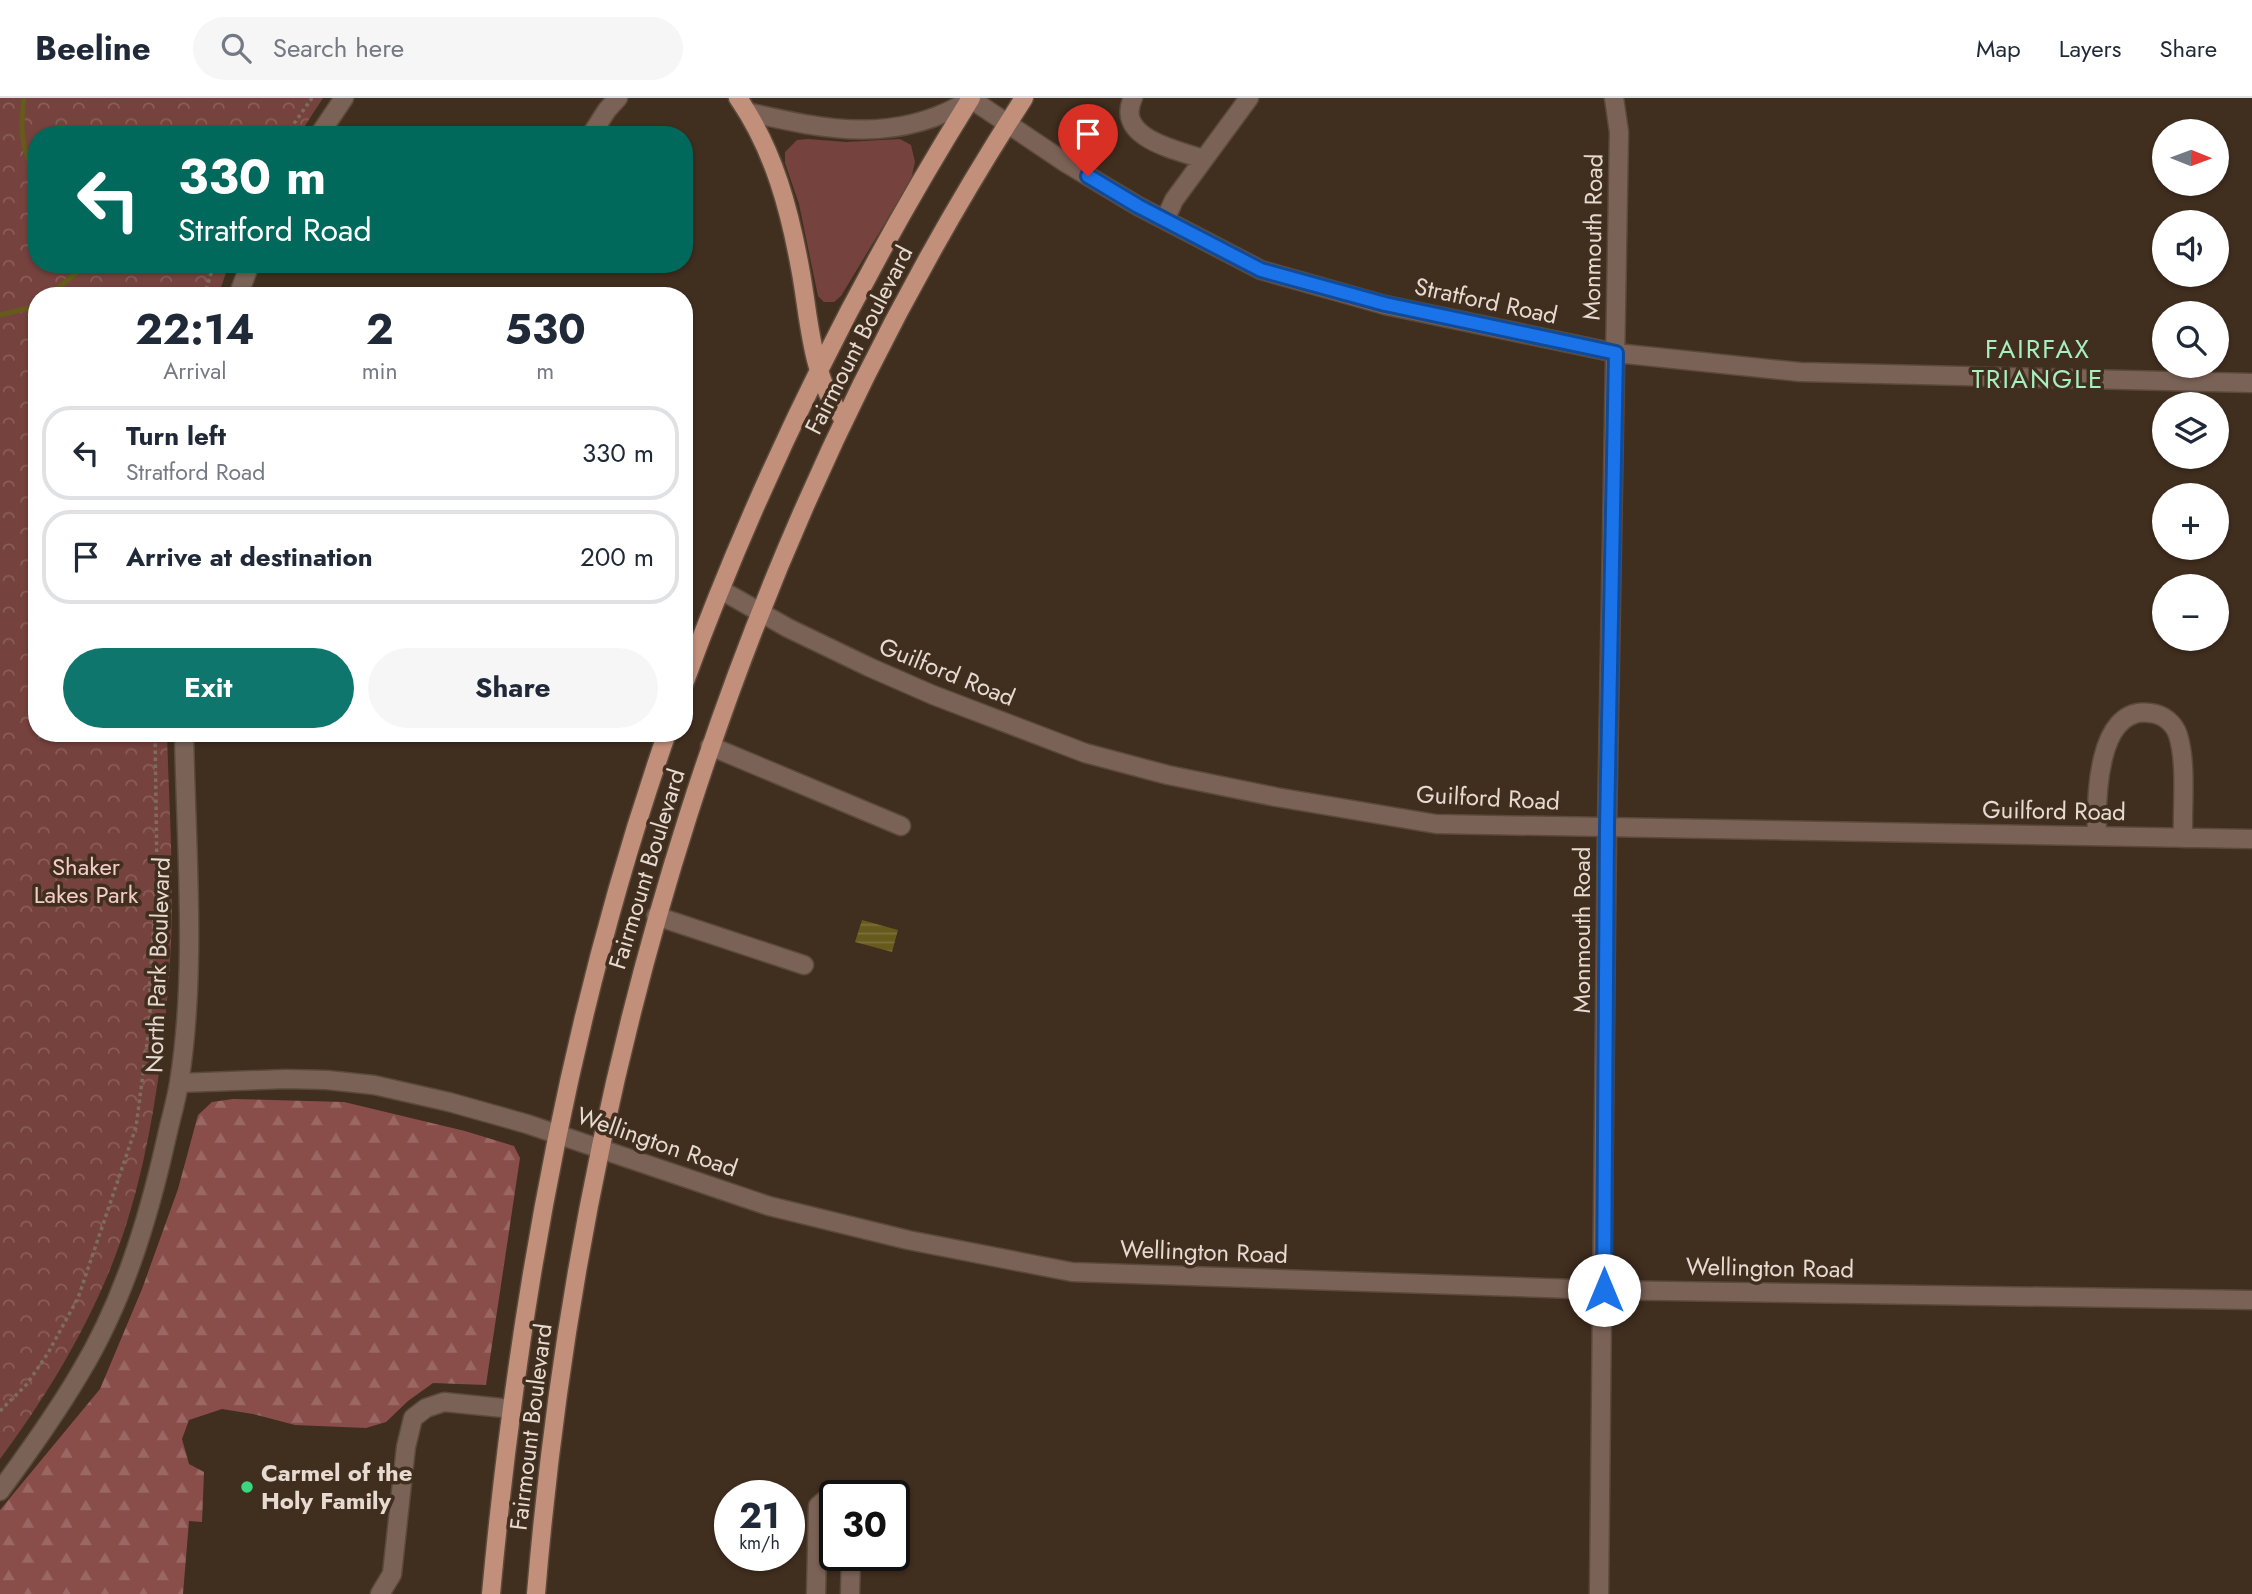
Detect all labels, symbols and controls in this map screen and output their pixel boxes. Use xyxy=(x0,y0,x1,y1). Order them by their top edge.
search box xyxy=(193,17,683,80)
text: Beeline xyxy=(35,25,151,72)
icon: search xyxy=(217,29,255,67)
text: Search here xyxy=(273,29,404,67)
text: Map xyxy=(1976,31,2021,66)
text: Layers xyxy=(2059,31,2121,66)
text: Share xyxy=(2159,31,2217,66)
pin xyxy=(1058,104,1118,176)
icon: arrive xyxy=(1069,115,1107,153)
north arrow xyxy=(2152,119,2230,196)
map controls xyxy=(2152,119,2229,651)
text: 330 m xyxy=(178,142,326,212)
street label: Monmouth Road xyxy=(1574,153,1611,321)
icon: left xyxy=(63,154,154,245)
text: Stratford Road xyxy=(178,207,372,253)
button: sound xyxy=(2152,210,2229,287)
street label: Fairmount Boulevard xyxy=(796,239,921,440)
street label: Stratford Road xyxy=(1411,268,1561,333)
text: 22:14 xyxy=(135,299,255,360)
text: 2 xyxy=(366,299,393,360)
text: 530 xyxy=(505,299,586,360)
button: search xyxy=(2152,301,2229,378)
district label: FAIRFAX TRIANGLE xyxy=(1972,330,2104,398)
text: Arrival xyxy=(163,354,227,388)
text: min xyxy=(362,354,398,388)
text: m xyxy=(536,354,554,388)
button: layers xyxy=(2152,392,2229,469)
text: Turn left xyxy=(126,417,226,455)
icon: left xyxy=(67,434,105,472)
text: 330 m xyxy=(582,434,654,472)
text: Stratford Road xyxy=(126,455,265,489)
button: + xyxy=(2152,483,2229,560)
icon: arrive xyxy=(67,538,105,576)
text: Arrive at destination xyxy=(126,538,373,576)
text: 200 m xyxy=(580,538,654,576)
button: − xyxy=(2152,574,2229,651)
street label: Guilford Road xyxy=(874,628,1020,715)
button: Exit xyxy=(63,648,354,728)
button: Share xyxy=(368,648,658,728)
street label: Fairmount Boulevard xyxy=(599,764,694,973)
street label: Guilford Road xyxy=(1415,776,1561,819)
street label: Guilford Road xyxy=(1982,792,2126,829)
street label: Monmouth Road xyxy=(1564,847,1599,1013)
park label: Shaker Lakes Park xyxy=(34,849,139,912)
street label: North Park Boulevard xyxy=(136,856,179,1074)
street label: Wellington Road xyxy=(572,1098,742,1185)
street label: Wellington Road xyxy=(1119,1231,1289,1272)
street label: Wellington Road xyxy=(1686,1249,1854,1286)
position arrow xyxy=(1567,1253,1641,1327)
street label: Fairmount Boulevard xyxy=(500,1322,561,1532)
place label: Carmel of the Holy Family xyxy=(261,1455,412,1518)
marker: Carmel of the Holy Family xyxy=(239,1479,255,1495)
speed limit sign: 30 xyxy=(819,1480,910,1571)
text: 21 xyxy=(739,1491,780,1541)
text: km/h xyxy=(739,1530,780,1556)

